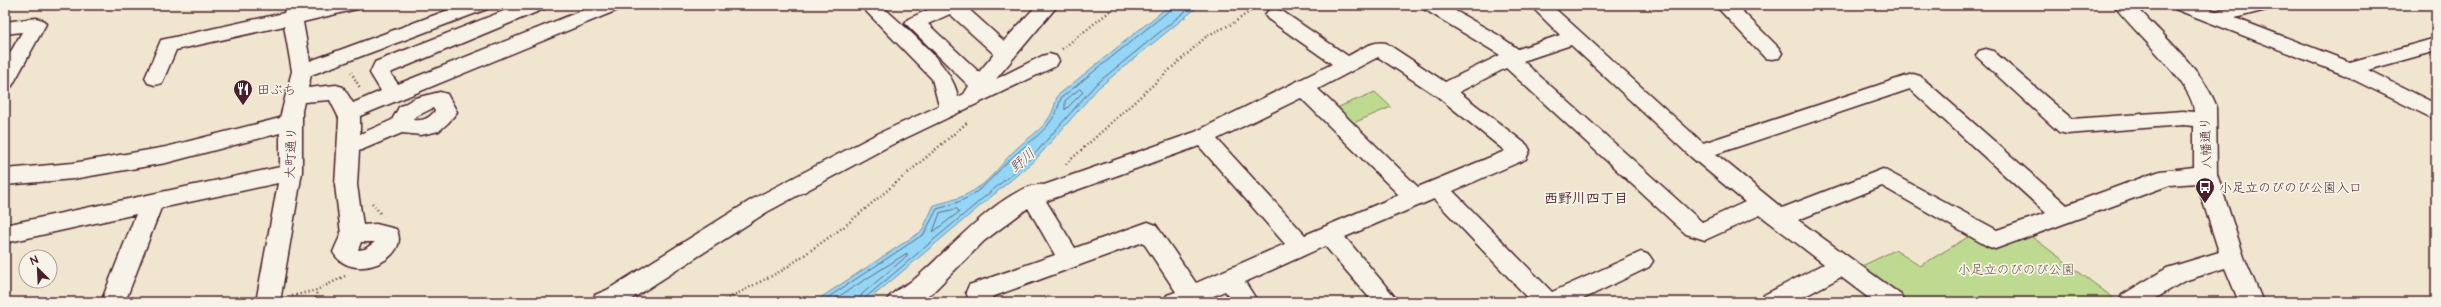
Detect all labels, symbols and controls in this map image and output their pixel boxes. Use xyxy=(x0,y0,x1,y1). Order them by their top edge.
restaurant icon: 田ぶち xyxy=(232,78,254,106)
place label: 田ぶち xyxy=(257,81,296,99)
street label: 八幡通り xyxy=(2196,117,2216,169)
street label: 大町通り xyxy=(281,127,301,179)
water label: 野川 xyxy=(1006,144,1040,177)
bus stop icon: 小足立のびのび公園入口 xyxy=(2194,176,2216,204)
place label: 小足立のびのび公園入口 xyxy=(2219,179,2362,197)
district label: 西野川四丁目 xyxy=(1544,189,1628,209)
north arrow xyxy=(18,249,58,289)
text: N xyxy=(28,252,40,269)
park label: 小足立のびのび公園 xyxy=(1957,261,2075,279)

